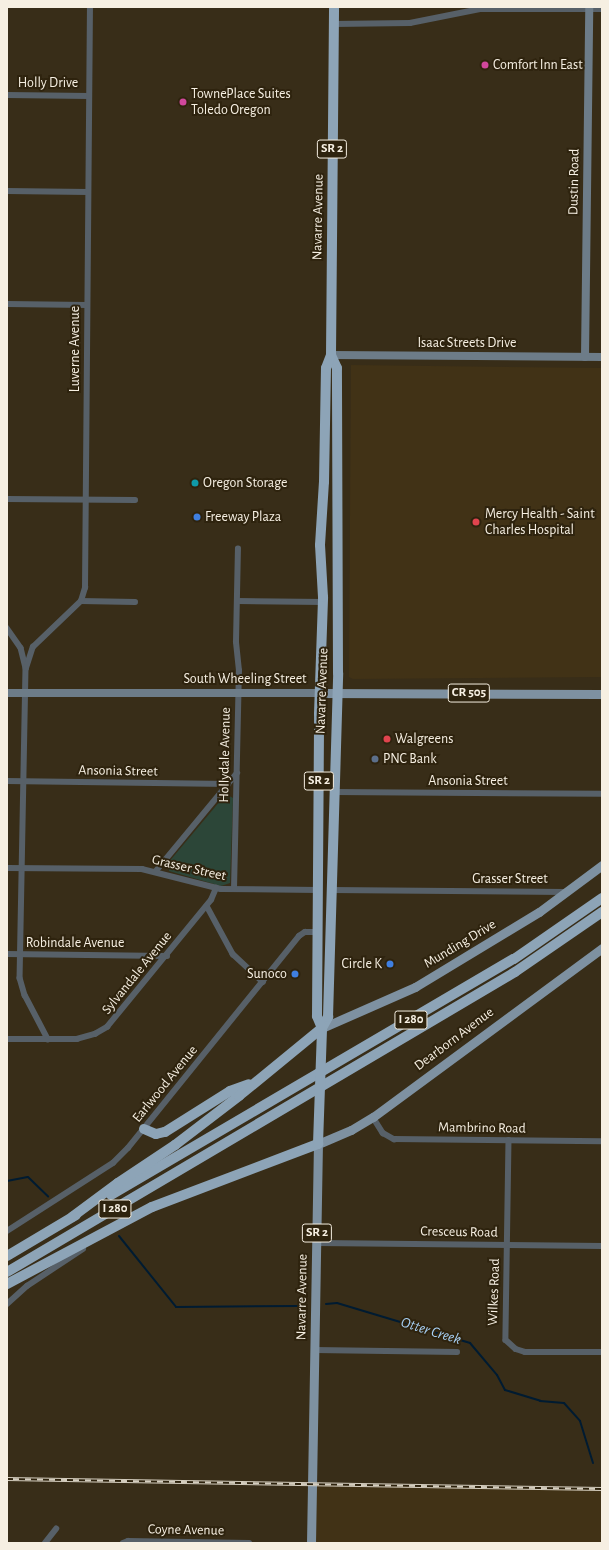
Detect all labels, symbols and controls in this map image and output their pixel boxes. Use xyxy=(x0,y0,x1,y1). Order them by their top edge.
place label: Comfort Inn East xyxy=(493,57,583,73)
marker: Comfort Inn East xyxy=(480,60,490,70)
street label: Holly Drive xyxy=(18,75,78,91)
place label: TownePlace Suites Toledo Oregon xyxy=(191,86,291,118)
marker: TownePlace Suites Toledo Oregon xyxy=(178,97,188,107)
road number: SR 2 xyxy=(316,138,348,160)
street label: Dustin Road xyxy=(565,149,583,215)
street label: Navarre Avenue xyxy=(309,174,327,260)
street label: Luverne Avenue xyxy=(67,306,83,392)
street label: Isaac Streets Drive xyxy=(418,335,516,351)
place label: Oregon Storage xyxy=(203,475,288,491)
marker: Oregon Storage xyxy=(190,478,200,488)
place label: Mercy Health - Saint Charles Hospital xyxy=(485,506,595,538)
place label: Freeway Plaza xyxy=(205,509,281,525)
marker: Freeway Plaza xyxy=(192,512,202,522)
marker: Mercy Health - Saint Charles Hospital xyxy=(470,516,482,528)
street label: Navarre Avenue xyxy=(312,648,332,734)
street label: South Wheeling Street xyxy=(183,671,307,687)
road number: CR 505 xyxy=(447,682,491,704)
street label: Hollydale Avenue xyxy=(216,707,234,803)
place label: Walgreens xyxy=(395,731,453,747)
marker: Walgreens xyxy=(382,734,392,744)
place label: PNC Bank xyxy=(383,751,437,767)
marker: PNC Bank xyxy=(370,754,380,764)
street label: Ansonia Street xyxy=(78,762,158,780)
road number: SR 2 xyxy=(303,770,335,792)
street label: Ansonia Street xyxy=(428,773,508,789)
street label: Grasser Street xyxy=(150,851,228,885)
street label: Grasser Street xyxy=(472,871,548,887)
street label: Munding Drive xyxy=(421,916,499,972)
street label: Sylvandale Avenue xyxy=(98,928,176,1018)
street label: Robindale Avenue xyxy=(26,935,124,951)
place label: Circle K xyxy=(342,956,382,972)
marker: Circle K xyxy=(385,959,395,969)
place label: Sunoco xyxy=(247,966,287,982)
marker: Sunoco xyxy=(290,969,300,979)
street label: Dearborn Avenue xyxy=(411,1004,497,1074)
road number: I 280 xyxy=(394,1009,428,1031)
street label: Earlwood Avenue xyxy=(129,1042,201,1126)
street label: Mambrino Road xyxy=(438,1119,526,1137)
road number: I 280 xyxy=(98,1198,132,1220)
road number: SR 2 xyxy=(301,1222,333,1244)
street label: Cresceus Road xyxy=(420,1223,498,1241)
street label: Navarre Avenue xyxy=(293,1254,311,1340)
street label: Wilkes Road xyxy=(484,1258,504,1326)
water label: Otter Creek xyxy=(399,1313,463,1349)
street label: Coyne Avenue xyxy=(148,1521,224,1539)

